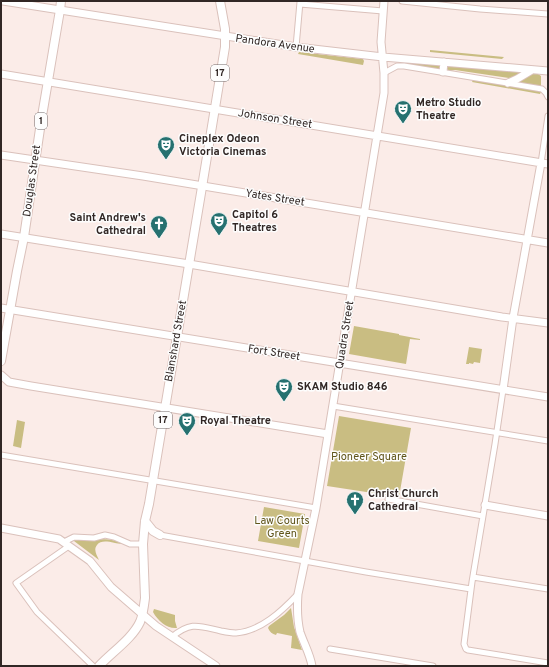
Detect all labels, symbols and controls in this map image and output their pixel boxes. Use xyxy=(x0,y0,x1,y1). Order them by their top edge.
street label: Pandora Avenue xyxy=(234,31,316,57)
road number: 17 xyxy=(211,65,229,81)
place label: Metro Studio Theatre xyxy=(416,96,481,123)
theatre icon: Metro Studio Theatre xyxy=(393,99,413,124)
street label: Johnson Street xyxy=(237,106,313,132)
road number: 1 xyxy=(35,113,47,129)
place label: Cineplex Odeon Victoria Cinemas xyxy=(179,132,266,159)
theatre icon: Cineplex Odeon Victoria Cinemas xyxy=(156,135,176,160)
street label: Douglas Street xyxy=(20,144,44,218)
street label: Yates Street xyxy=(244,186,306,210)
place label: Capitol 6 Theatres xyxy=(232,208,278,235)
place label: Saint Andrew's Cathedral xyxy=(70,211,146,238)
theatre icon: Capitol 6 Theatres xyxy=(209,211,229,236)
church icon: Saint Andrew's Cathedral xyxy=(149,214,169,239)
street label: Blanshard Street xyxy=(162,299,190,383)
street label: Quadra Street xyxy=(333,300,357,370)
street label: Fort Street xyxy=(247,342,301,364)
theatre icon: SKAM Studio 846 xyxy=(274,377,294,402)
place label: SKAM Studio 846 xyxy=(297,380,388,394)
theatre icon: Royal Theatre xyxy=(177,411,197,436)
road number: 17 xyxy=(154,412,172,428)
place label: Royal Theatre xyxy=(200,414,271,428)
park label: Pioneer Square xyxy=(331,450,407,464)
place label: Christ Church Cathedral xyxy=(368,487,438,514)
church icon: Christ Church Cathedral xyxy=(345,490,365,515)
park label: Law Courts Green xyxy=(254,514,310,541)

